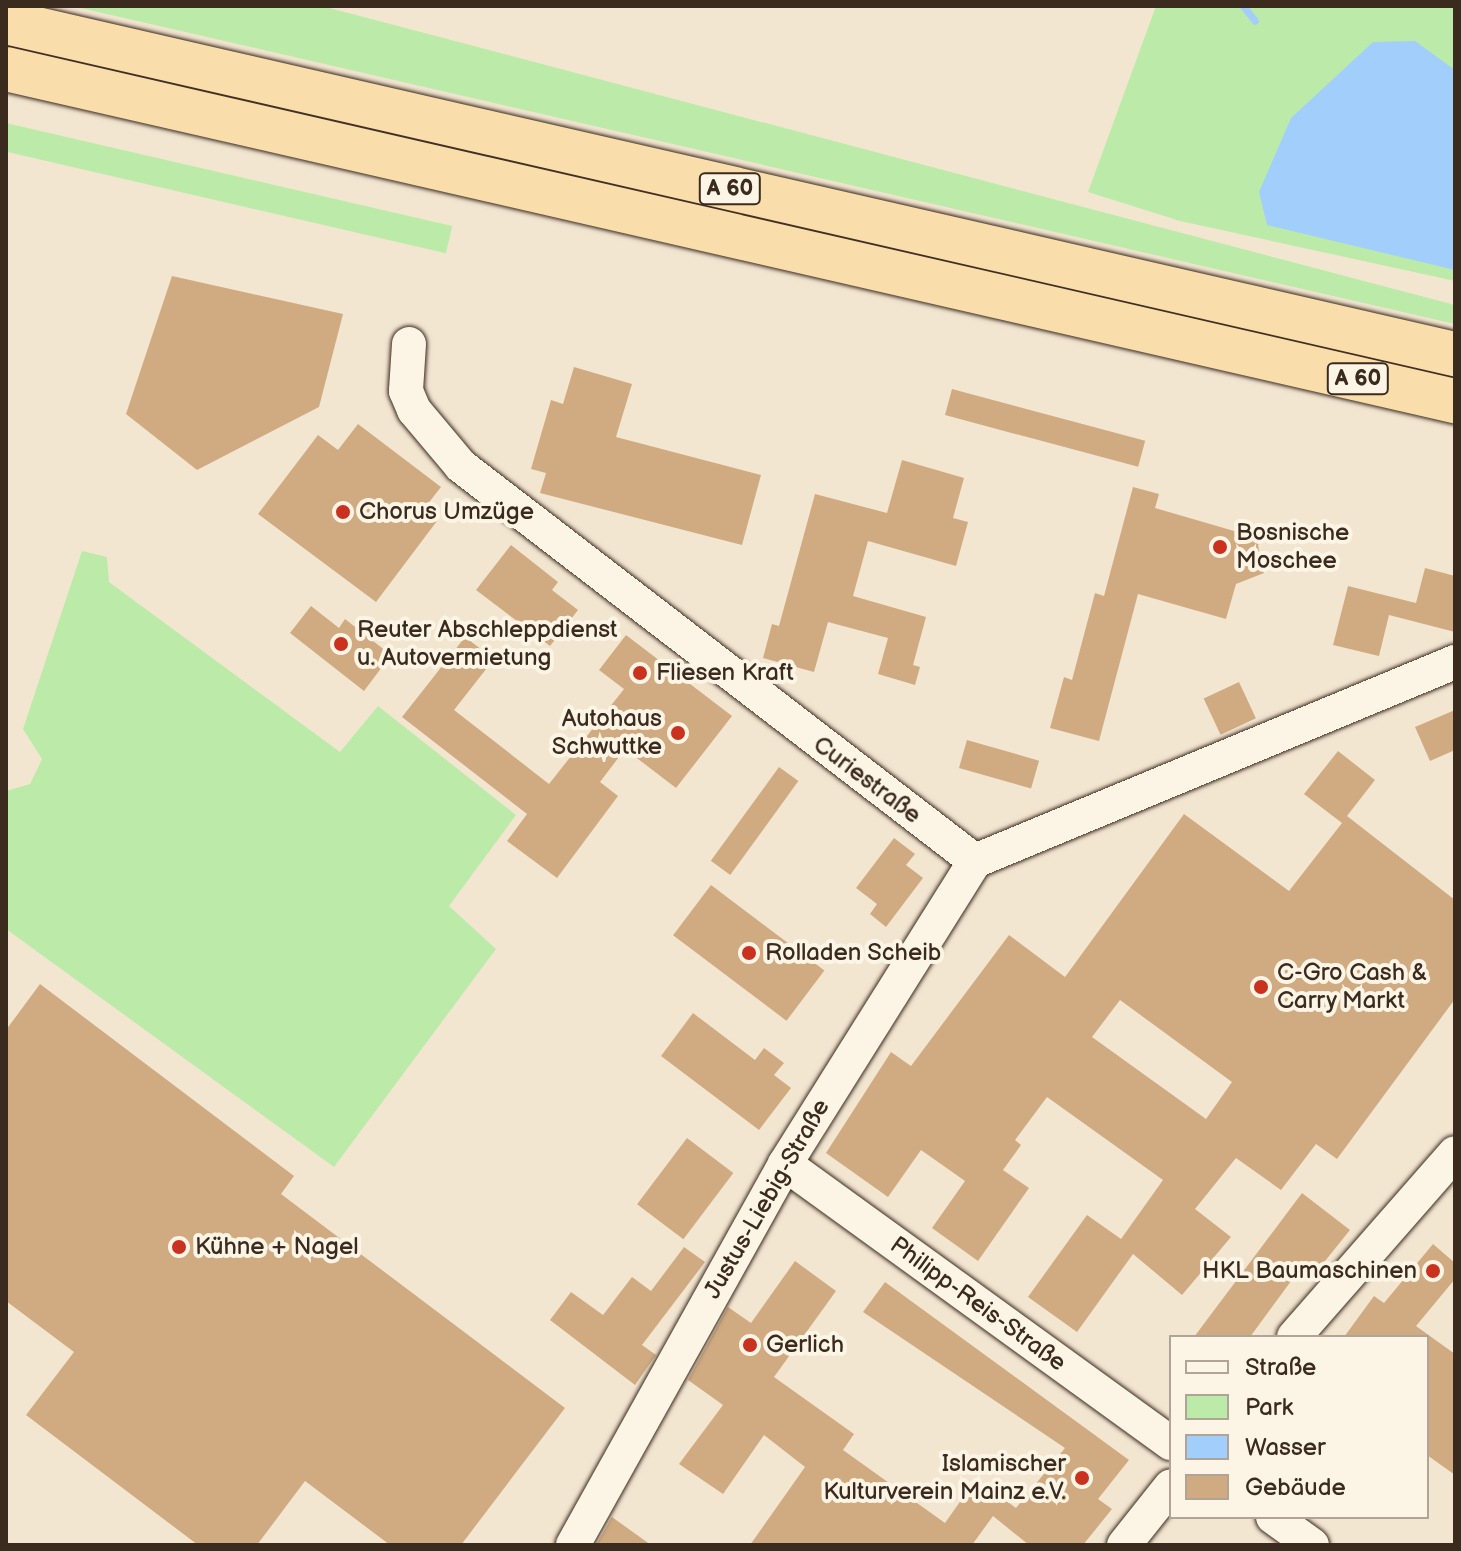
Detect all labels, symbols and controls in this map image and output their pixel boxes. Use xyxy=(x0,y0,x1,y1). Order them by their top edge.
road number: A 60 xyxy=(698,171,762,207)
road number: A 60 xyxy=(1326,361,1390,397)
place label: Chorus Umzüge xyxy=(359,498,534,526)
marker: Chorus Umzüge xyxy=(334,503,352,521)
place label: Bosnische Moschee xyxy=(1236,519,1349,575)
marker: Bosnische Moschee xyxy=(1211,538,1229,556)
place label: Reuter Abschleppdienst u. Autovermietung xyxy=(357,616,617,672)
marker: Reuter Abschleppdienst u. Autovermietung xyxy=(332,635,350,653)
place label: Fliesen Kraft xyxy=(656,659,794,687)
marker: Fliesen Kraft xyxy=(631,664,649,682)
place label: Autohaus Schwuttke xyxy=(552,705,662,761)
marker: Autohaus Schwuttke xyxy=(669,724,687,742)
street label: Curiestraße xyxy=(807,730,927,830)
place label: Rolladen Scheib xyxy=(765,939,942,967)
marker: Rolladen Scheib xyxy=(740,944,758,962)
place label: C-Gro Cash & Carry Markt xyxy=(1277,959,1427,1015)
marker: C-Gro Cash & Carry Markt xyxy=(1252,978,1270,996)
street label: Justus-Liebig-Straße xyxy=(698,1094,836,1304)
street label: Philipp-Reis-Straße xyxy=(884,1231,1072,1377)
place label: Kühne + Nagel xyxy=(195,1233,359,1261)
marker: Kühne + Nagel xyxy=(170,1238,188,1256)
place label: HKL Baumaschinen xyxy=(1202,1257,1417,1285)
marker: HKL Baumaschinen xyxy=(1424,1262,1442,1280)
place label: Gerlich xyxy=(766,1331,844,1359)
legend xyxy=(1169,1335,1429,1519)
marker: Gerlich xyxy=(741,1336,759,1354)
text: Straße xyxy=(1245,1353,1316,1382)
text: Park xyxy=(1245,1393,1293,1422)
text: Wasser xyxy=(1245,1433,1326,1462)
place label: Islamischer Kulturverein Mainz e.V. xyxy=(823,1450,1066,1506)
marker: Islamischer Kulturverein Mainz e.V. xyxy=(1073,1469,1091,1487)
text: Gebäude xyxy=(1245,1473,1346,1502)

